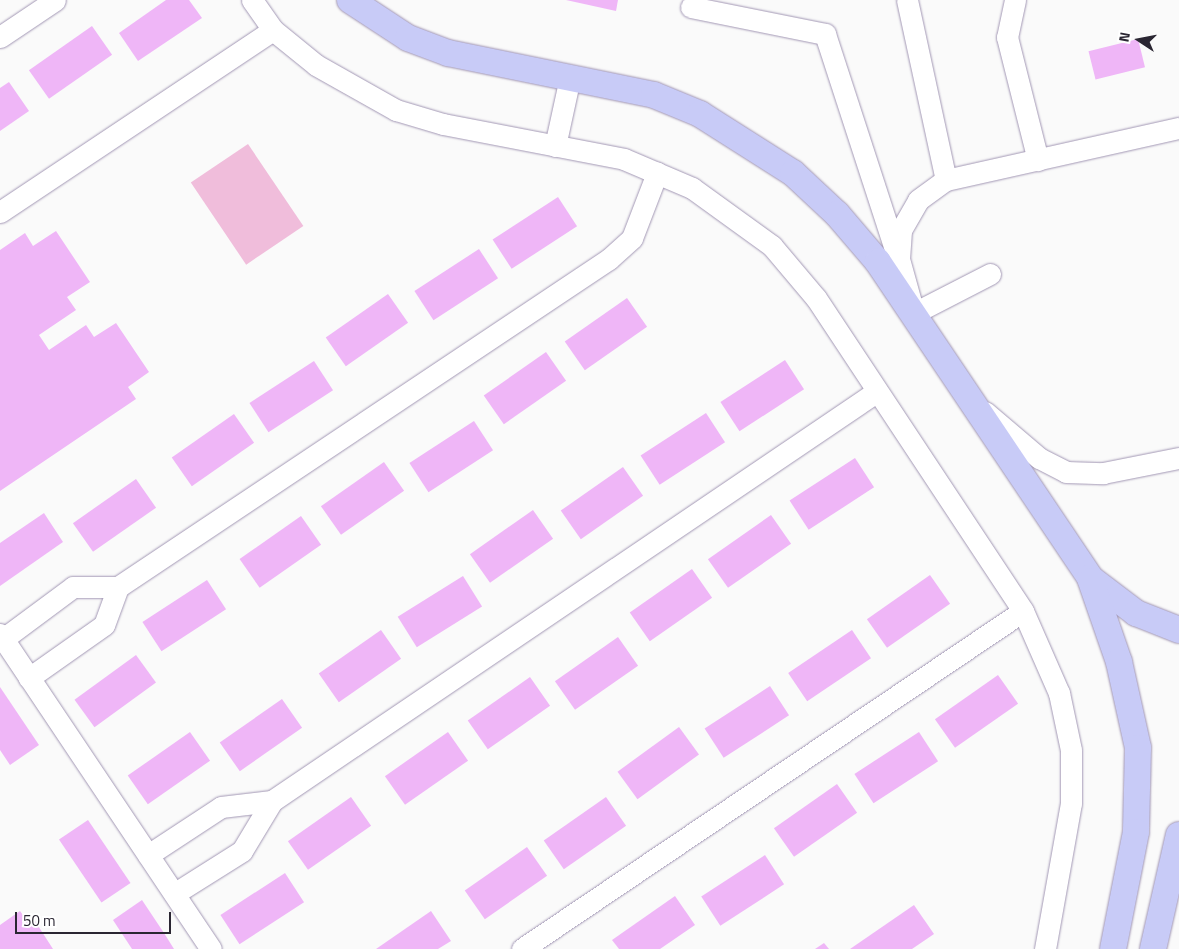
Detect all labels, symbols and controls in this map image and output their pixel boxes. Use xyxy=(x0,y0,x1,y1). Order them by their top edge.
north arrow xyxy=(1114,15,1164,65)
text: N xyxy=(1113,30,1135,44)
scale bar xyxy=(18,902,174,934)
text: 50 m xyxy=(23,909,56,932)

